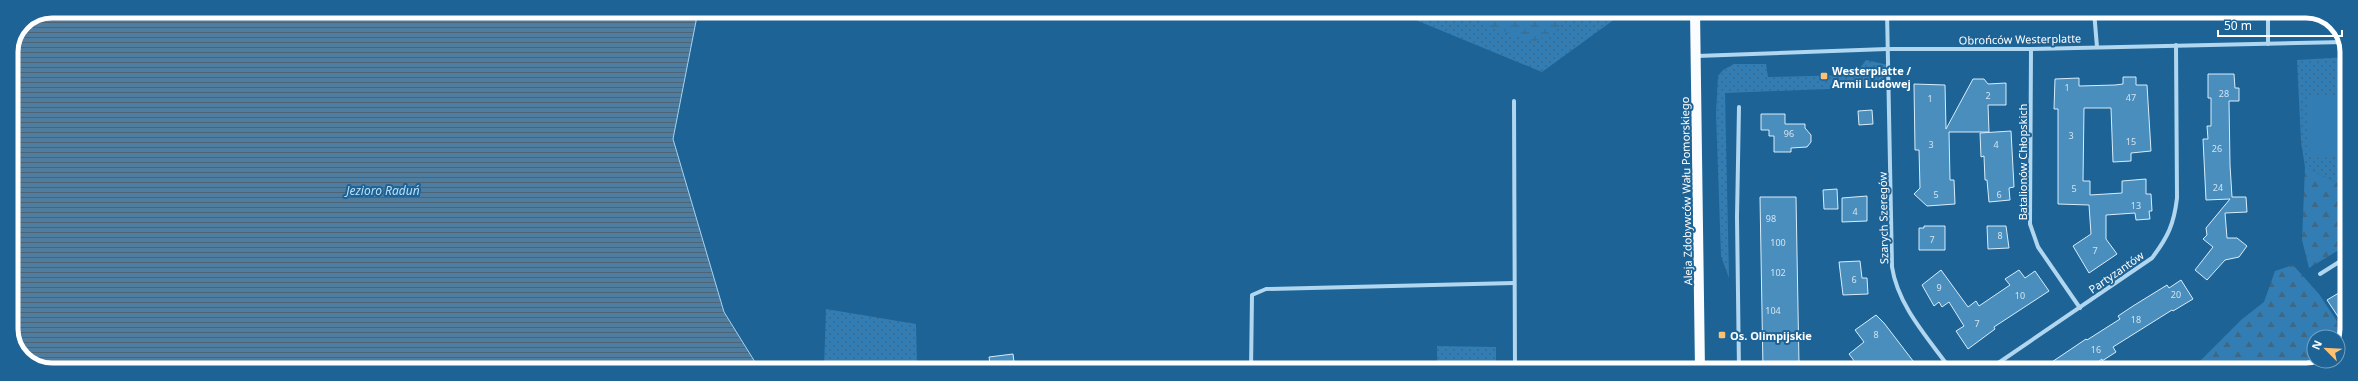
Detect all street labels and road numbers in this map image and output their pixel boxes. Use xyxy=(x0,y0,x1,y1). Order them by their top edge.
street label: Obrońców Westerplatte xyxy=(1959,30,2081,48)
street label: Aleja Zdobywców Wału Pomorskiego xyxy=(1677,96,1695,285)
street label: Batalionów Chłopskich xyxy=(2015,104,2030,220)
street label: Szarych Szeregów xyxy=(1875,171,1891,264)
street label: Partyzantów xyxy=(2085,247,2147,297)

